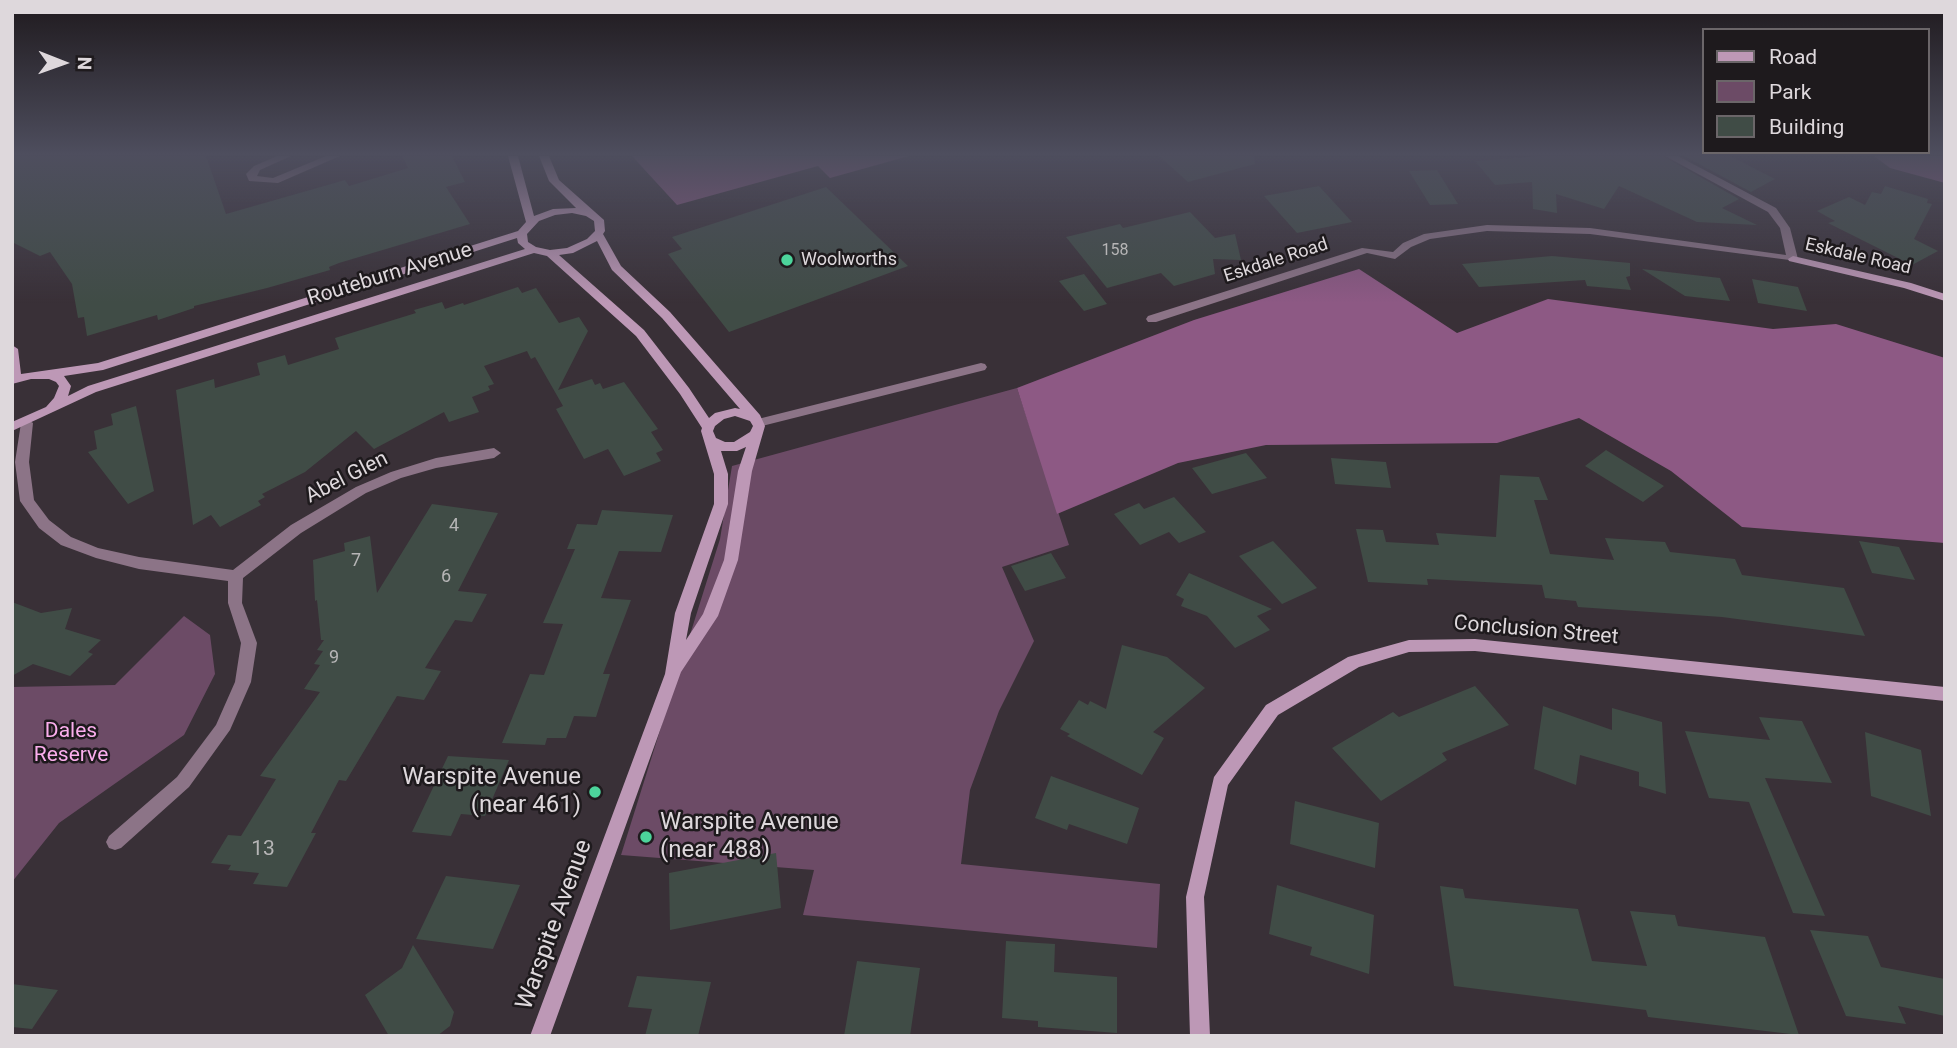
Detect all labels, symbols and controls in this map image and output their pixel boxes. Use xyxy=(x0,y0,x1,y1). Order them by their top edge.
north arrow xyxy=(28,28,98,98)
legend xyxy=(1702,28,1929,154)
text: Road xyxy=(1769,45,1817,69)
text: N xyxy=(73,56,96,70)
text: Park xyxy=(1769,80,1811,104)
text: Building xyxy=(1769,115,1844,139)
street label: Eskdale Road xyxy=(1221,234,1331,288)
street label: Eskdale Road xyxy=(1803,234,1913,280)
street label: Routeburn Avenue xyxy=(305,238,475,312)
house number: 158 xyxy=(1102,241,1128,261)
place label: Woolworths xyxy=(801,249,897,271)
marker: Woolworths xyxy=(779,252,795,268)
street label: Abel Glen xyxy=(302,447,392,509)
house number: 4 xyxy=(449,515,459,537)
house number: 7 xyxy=(351,550,361,572)
house number: 6 xyxy=(441,566,451,588)
street label: Conclusion Street xyxy=(1453,611,1619,651)
house number: 9 xyxy=(329,647,339,669)
park label: Dales Reserve xyxy=(34,719,108,769)
place label: Warspite Avenue (near 461) xyxy=(402,764,581,820)
marker: Warspite Avenue (near 461) xyxy=(587,784,603,800)
place label: Warspite Avenue (near 488) xyxy=(660,809,839,865)
marker: Warspite Avenue (near 488) xyxy=(638,829,654,845)
street label: Warspite Avenue xyxy=(511,836,599,1014)
house number: 13 xyxy=(251,837,275,863)

